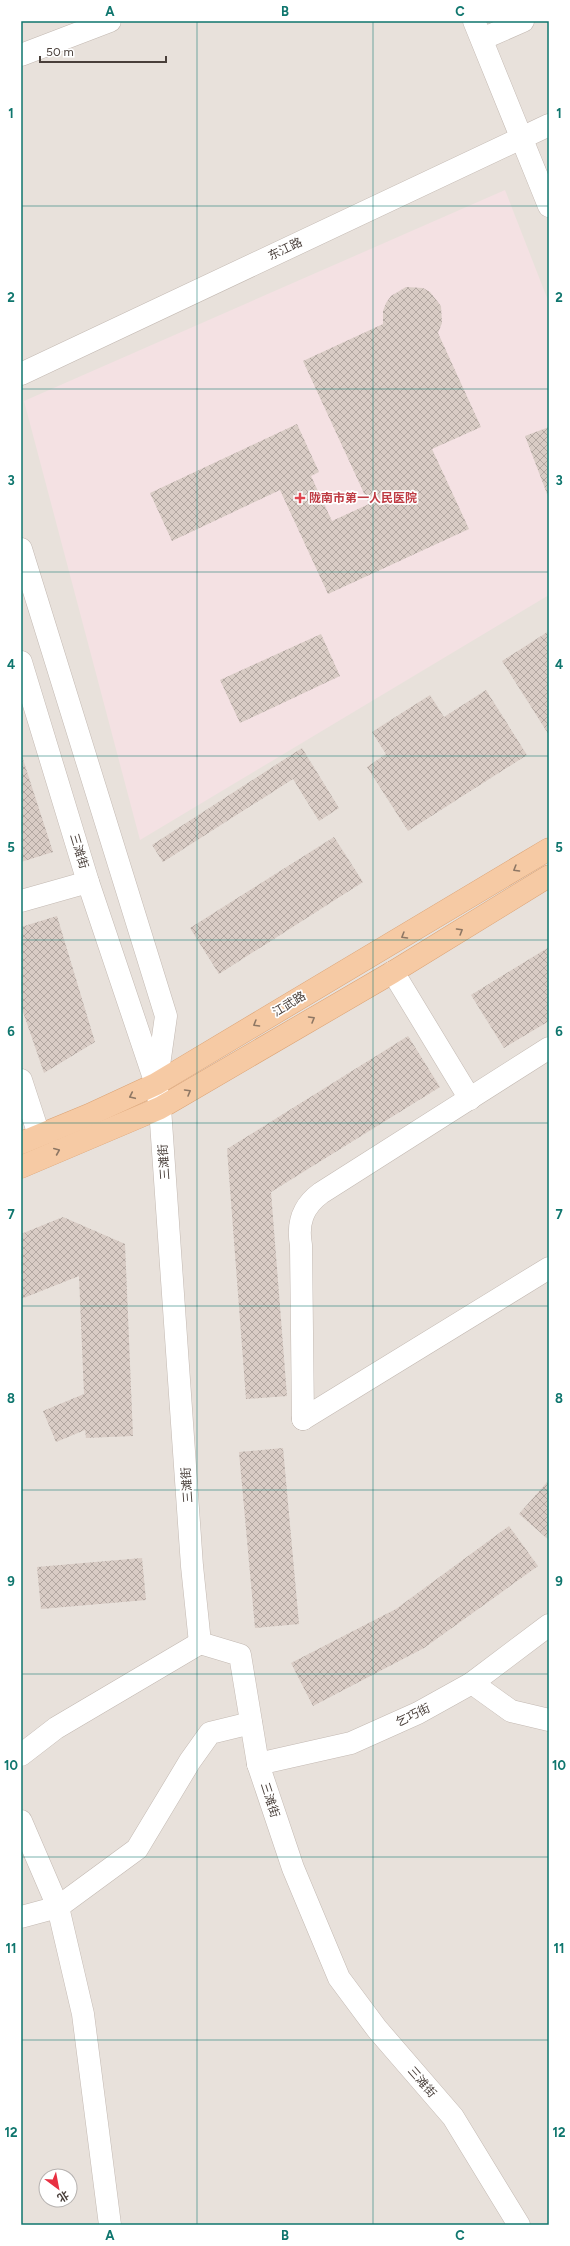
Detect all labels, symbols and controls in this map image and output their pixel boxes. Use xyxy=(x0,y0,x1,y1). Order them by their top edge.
text: A xyxy=(105,4,115,19)
text: B xyxy=(281,4,289,19)
text: C xyxy=(455,4,465,19)
scale bar xyxy=(40,38,166,64)
text: 50 m xyxy=(46,45,74,59)
text: 1 xyxy=(8,106,14,121)
text: 1 xyxy=(556,106,562,121)
street label: 东江路 xyxy=(266,235,304,263)
text: 2 xyxy=(7,290,15,305)
text: 2 xyxy=(555,290,563,305)
text: 3 xyxy=(7,473,15,488)
text: 3 xyxy=(555,473,563,488)
place label: 陇南市第一人民医院 xyxy=(309,491,417,505)
marker: 陇南市第一人民医院 xyxy=(294,492,306,504)
text: 4 xyxy=(7,657,15,672)
text: 4 xyxy=(555,657,563,672)
street label: 三滩街 xyxy=(67,832,91,870)
text: 5 xyxy=(7,840,15,855)
text: 5 xyxy=(555,840,563,855)
one-way arrow xyxy=(513,864,520,872)
one-way arrow xyxy=(455,928,462,935)
one-way arrow xyxy=(401,931,408,938)
street label: 江武路 xyxy=(270,989,308,1019)
one-way arrow xyxy=(308,1016,315,1023)
one-way arrow xyxy=(253,1019,260,1027)
text: 6 xyxy=(7,1024,15,1039)
text: 6 xyxy=(555,1024,563,1039)
one-way arrow xyxy=(184,1089,191,1096)
one-way arrow xyxy=(128,1091,135,1099)
street label: 三滩街 xyxy=(156,1144,172,1180)
one-way arrow xyxy=(53,1148,60,1156)
text: 7 xyxy=(7,1207,15,1222)
text: 7 xyxy=(555,1207,563,1222)
text: 8 xyxy=(7,1391,15,1406)
text: 8 xyxy=(555,1391,563,1406)
street label: 三滩街 xyxy=(179,1467,195,1503)
text: 9 xyxy=(7,1574,15,1589)
text: 9 xyxy=(555,1574,563,1589)
street label: 乞巧街 xyxy=(394,1701,432,1729)
text: 10 xyxy=(4,1758,18,1773)
text: 10 xyxy=(552,1758,566,1773)
street label: 三滩街 xyxy=(258,1781,282,1819)
text: 11 xyxy=(6,1941,16,1956)
text: 11 xyxy=(554,1941,564,1956)
street label: 三滩街 xyxy=(405,2064,439,2100)
text: 12 xyxy=(4,2125,18,2140)
text: 12 xyxy=(552,2125,566,2140)
north arrow xyxy=(38,2168,78,2208)
text: 北 xyxy=(55,2188,71,2204)
text: A xyxy=(105,2228,115,2243)
text: B xyxy=(281,2228,289,2243)
text: C xyxy=(455,2228,465,2243)

